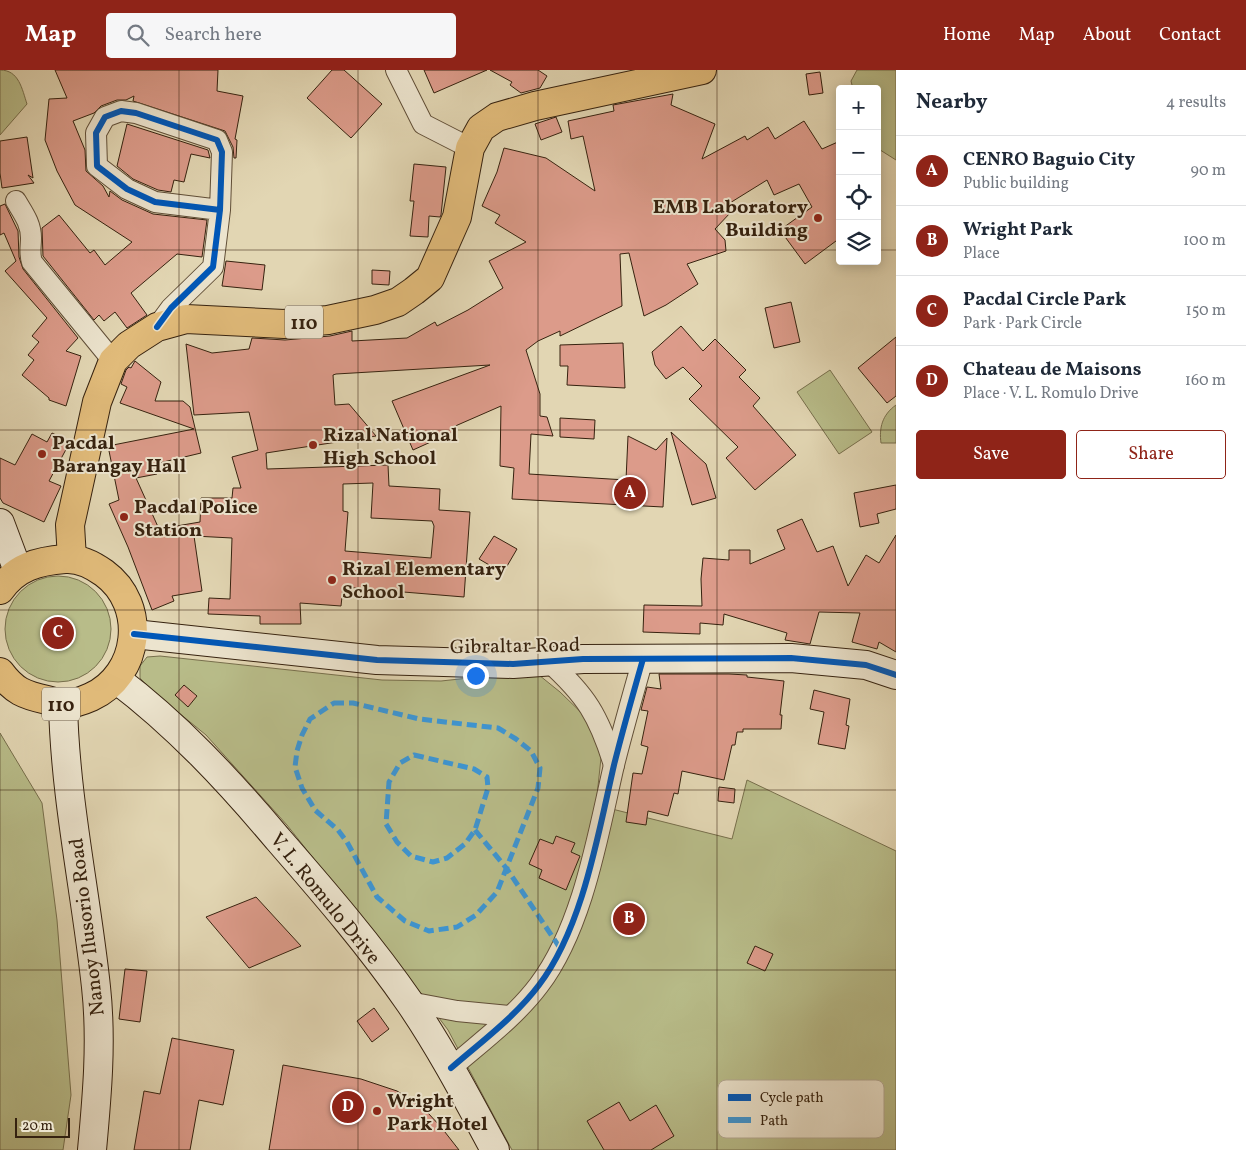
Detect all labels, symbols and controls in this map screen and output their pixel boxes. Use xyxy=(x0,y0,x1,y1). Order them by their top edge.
search box xyxy=(106,13,456,58)
text: Map xyxy=(25,18,76,52)
icon: search xyxy=(124,21,152,49)
text: Search here xyxy=(164,22,262,48)
text: Home xyxy=(943,23,991,48)
text: Map xyxy=(1019,23,1055,48)
text: About xyxy=(1083,23,1131,48)
text: Contact xyxy=(1159,23,1221,48)
map controls xyxy=(836,85,881,265)
button: + xyxy=(836,85,881,130)
text: Nearby xyxy=(916,88,987,117)
text: 4 results xyxy=(1166,92,1226,114)
button: − xyxy=(836,130,881,175)
text: CENRO Baguio City xyxy=(963,147,1135,173)
text: A xyxy=(926,160,938,182)
text: 90 m xyxy=(1190,160,1226,182)
text: Public building xyxy=(963,173,1069,195)
button: locate xyxy=(836,175,881,220)
place label: EMB Laboratory Building xyxy=(653,194,808,245)
marker: EMB Laboratory Building xyxy=(812,212,824,224)
text: Wright Park xyxy=(963,217,1073,243)
button: layers xyxy=(836,220,881,265)
text: B xyxy=(927,230,937,252)
text: 100 m xyxy=(1183,230,1226,252)
text: Place xyxy=(963,243,1000,265)
text: Pacdal Circle Park xyxy=(963,287,1126,313)
text: C xyxy=(927,300,937,322)
text: 150 m xyxy=(1185,300,1226,322)
road number: 110 xyxy=(285,306,323,338)
text: Park · Park Circle xyxy=(963,313,1082,335)
text: Chateau de Maisons xyxy=(963,357,1142,383)
text: D xyxy=(926,370,938,392)
text: 160 m xyxy=(1185,370,1226,392)
text: Place · V. L. Romulo Drive xyxy=(963,383,1139,405)
place label: Rizal National High School xyxy=(323,422,458,473)
place label: Pacdal Barangay Hall xyxy=(52,430,186,481)
button: Save xyxy=(916,430,1066,479)
button: Share xyxy=(1076,430,1226,479)
marker: Rizal National High School xyxy=(307,439,319,451)
marker: Pacdal Barangay Hall xyxy=(36,448,48,460)
pin: A xyxy=(614,474,646,512)
place label: Pacdal Police Station xyxy=(134,494,258,545)
marker: Pacdal Police Station xyxy=(118,511,130,523)
place label: Rizal Elementary School xyxy=(342,556,506,607)
marker: Rizal Elementary School xyxy=(326,574,338,586)
pin: C xyxy=(42,614,74,652)
street label: Gibraltar Road xyxy=(450,632,580,662)
your location xyxy=(463,663,489,689)
road number: 110 xyxy=(42,688,80,720)
street label: V. L. Romulo Drive xyxy=(262,827,386,971)
street label: Nanoy Ilusorio Road xyxy=(63,836,113,1017)
pin: B xyxy=(613,900,645,938)
legend xyxy=(718,1080,884,1138)
pin: D xyxy=(332,1088,364,1126)
place label: Wright Park Hotel xyxy=(387,1088,488,1139)
text: Cycle path xyxy=(760,1089,824,1108)
marker: Wright Park Hotel xyxy=(371,1105,383,1117)
text: Path xyxy=(760,1112,788,1131)
scale bar xyxy=(15,1115,70,1138)
text: 20 m xyxy=(22,1117,53,1136)

